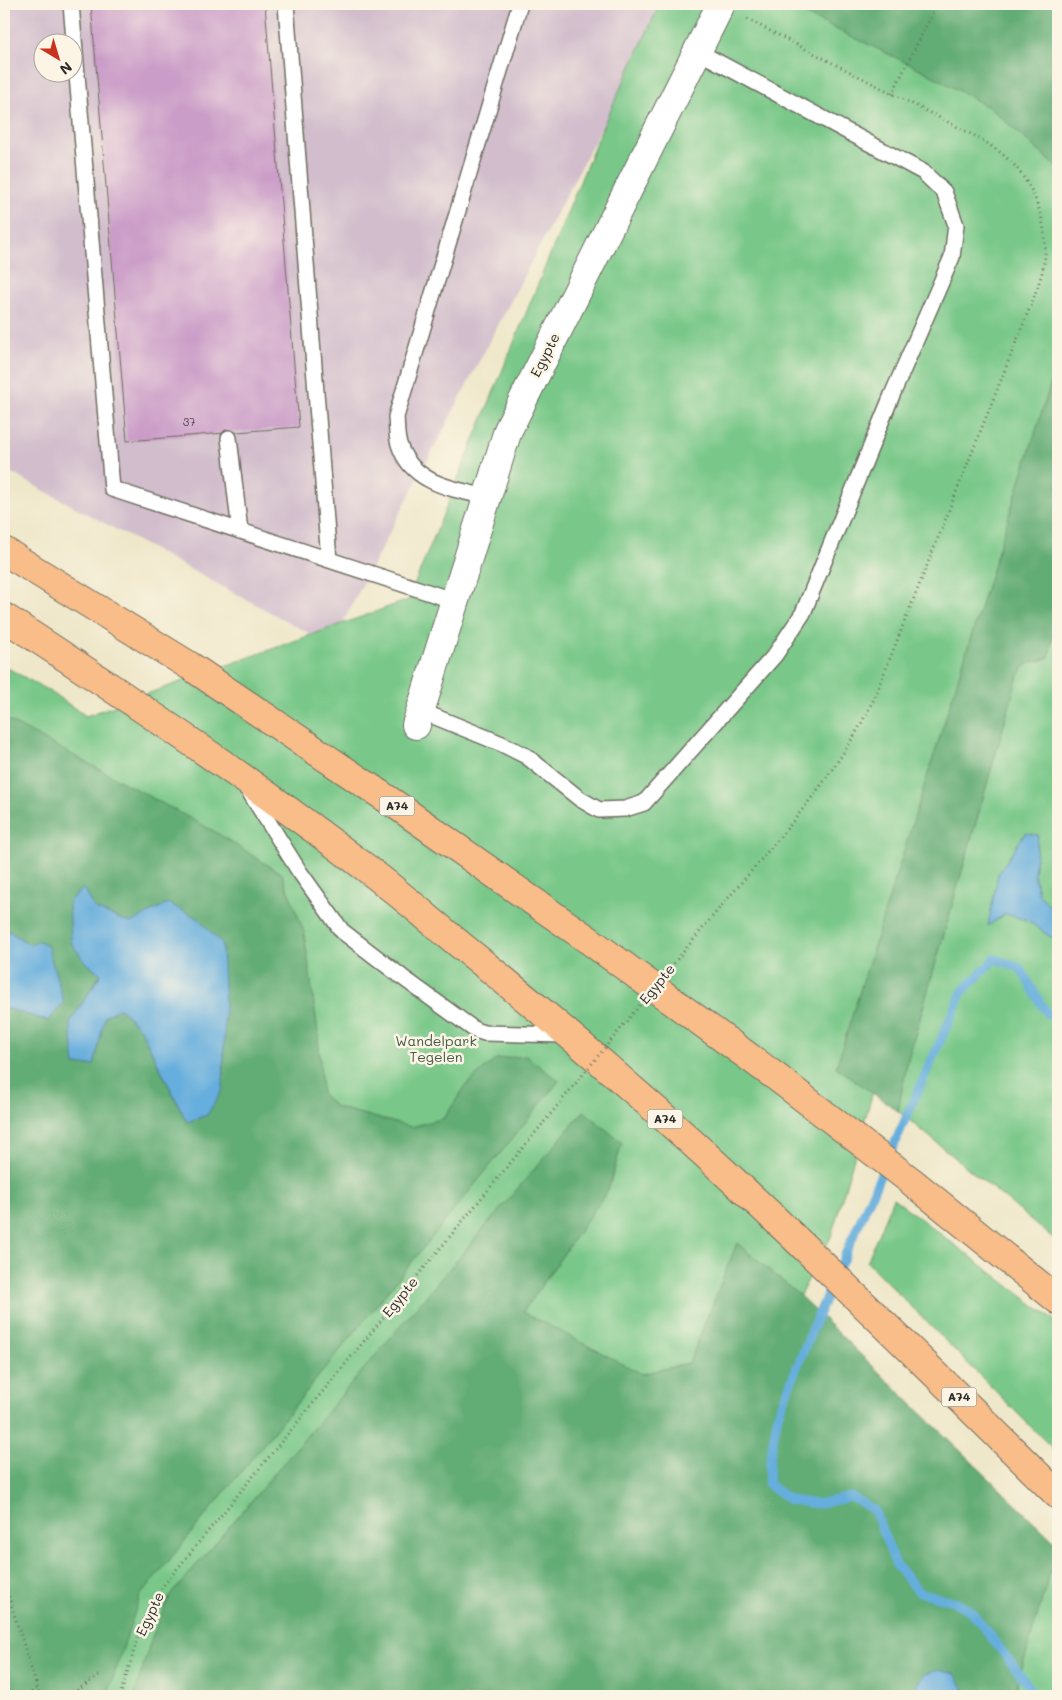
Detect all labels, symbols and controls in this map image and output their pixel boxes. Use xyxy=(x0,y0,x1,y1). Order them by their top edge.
north arrow xyxy=(32,32,82,82)
text: N xyxy=(56,58,76,79)
street label: Egypte xyxy=(525,330,564,380)
house number: 37 xyxy=(183,414,195,429)
road number: A74 xyxy=(380,796,414,816)
street label: Egypte xyxy=(634,959,679,1008)
park label: Wandelpark Tegelen xyxy=(395,1031,477,1066)
road number: A74 xyxy=(648,1110,682,1128)
street label: Egypte xyxy=(377,1272,422,1321)
road number: A74 xyxy=(942,1388,976,1406)
street label: Egypte xyxy=(131,1589,168,1639)

